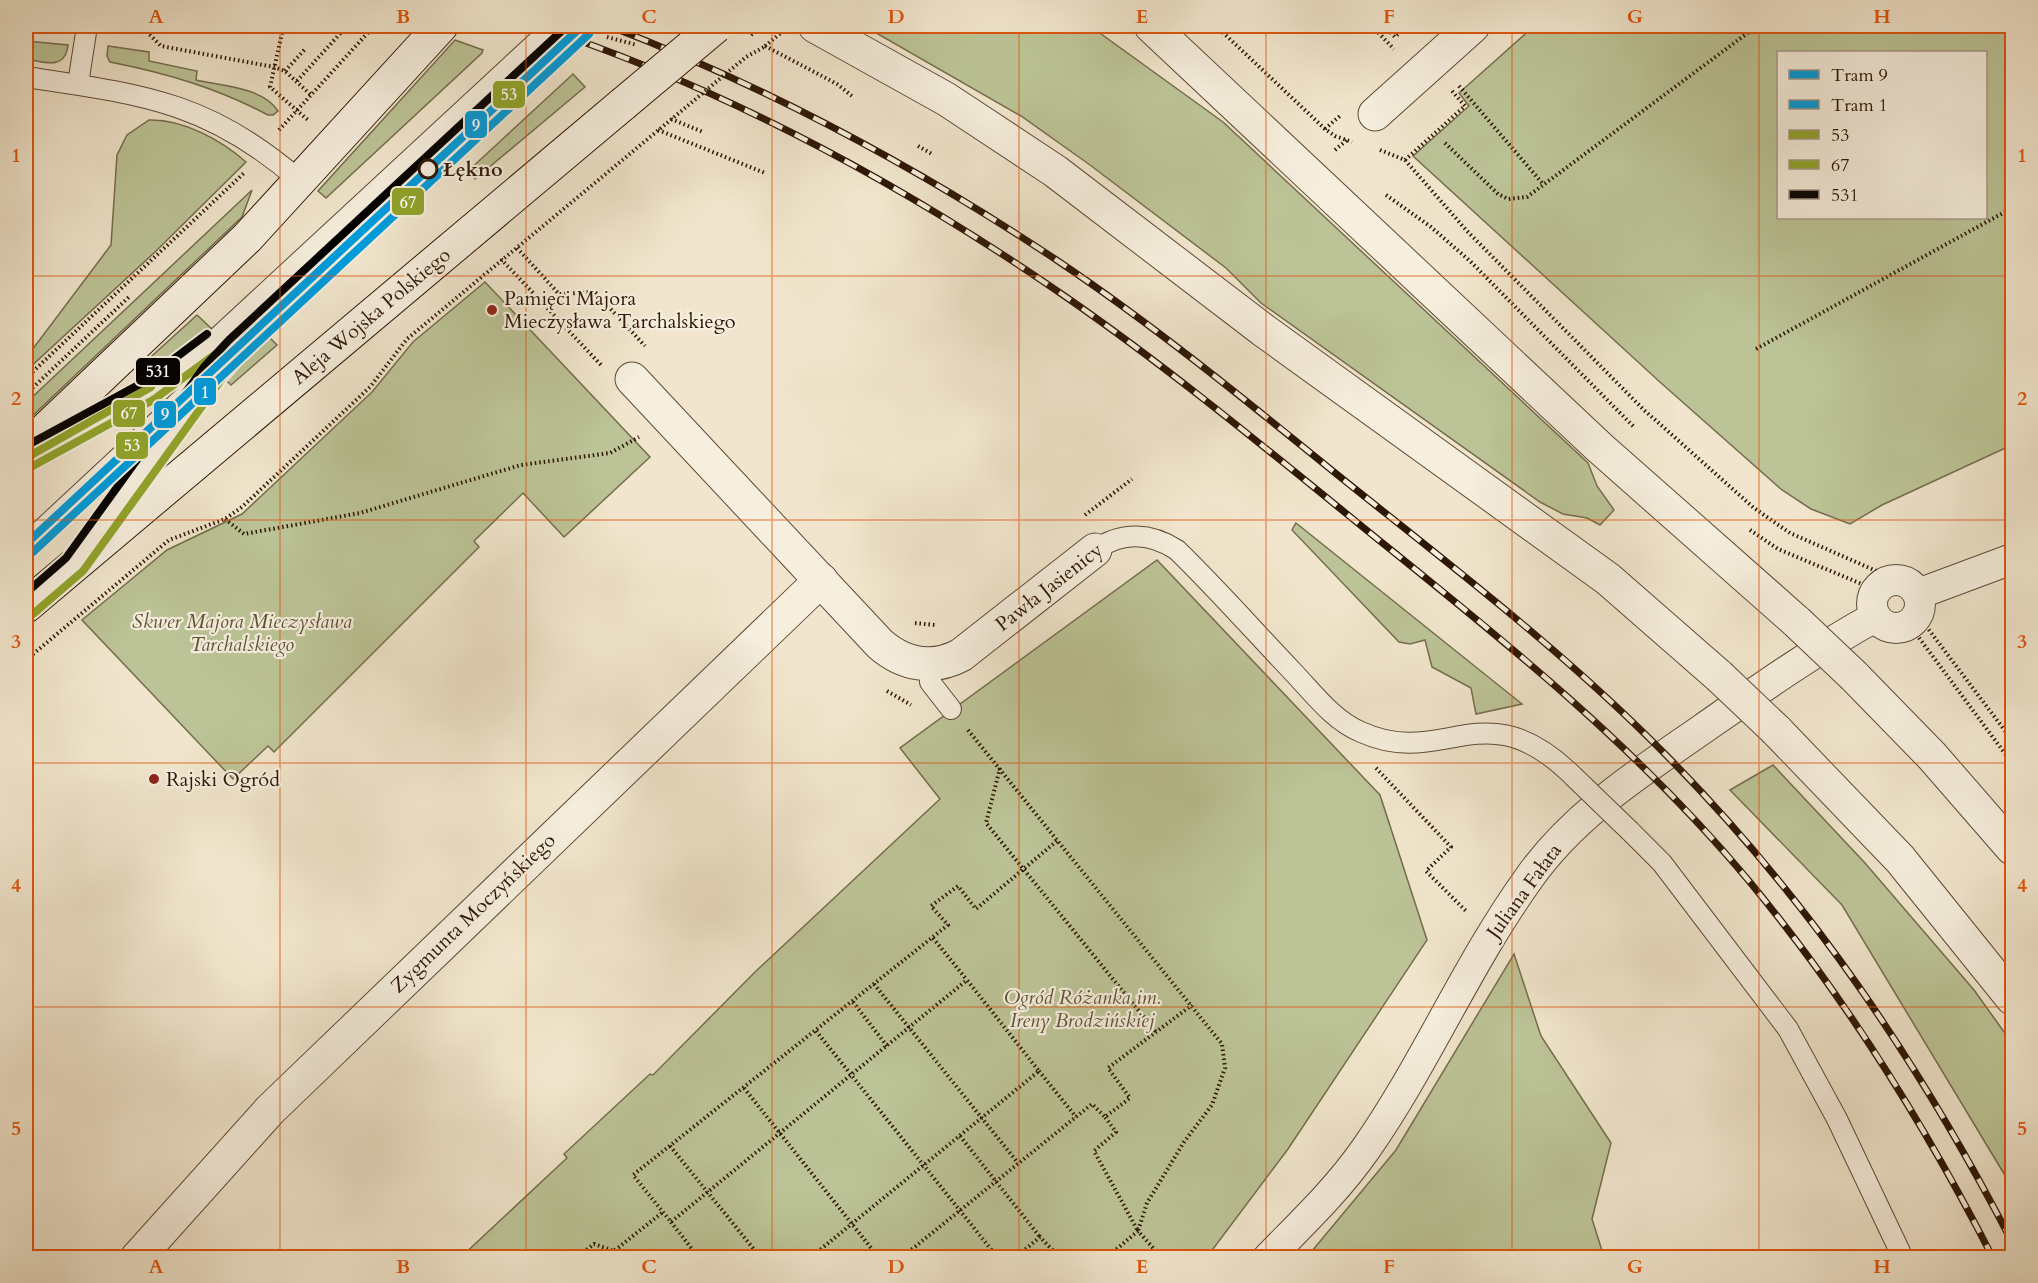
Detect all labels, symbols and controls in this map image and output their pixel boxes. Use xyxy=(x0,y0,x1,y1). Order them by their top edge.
text: A xyxy=(148,3,164,30)
text: B xyxy=(396,3,410,30)
text: C xyxy=(641,3,657,30)
text: D xyxy=(887,3,905,30)
text: E xyxy=(1136,3,1148,30)
text: F xyxy=(1383,3,1395,30)
text: G xyxy=(1627,3,1643,30)
text: H xyxy=(1873,3,1891,30)
legend xyxy=(1777,51,1987,219)
text: Tram 9 xyxy=(1831,63,1888,88)
line badge: 53 xyxy=(492,80,526,109)
text: 53 xyxy=(501,84,517,106)
text: Tram 1 xyxy=(1831,93,1888,118)
line badge: 9 xyxy=(464,110,488,139)
text: 9 xyxy=(472,115,480,137)
text: 53 xyxy=(1831,123,1849,148)
text: 1 xyxy=(11,142,21,169)
text: 1 xyxy=(2017,142,2027,169)
text: 67 xyxy=(1831,153,1849,178)
place label: Łękno xyxy=(443,156,503,183)
marker: Łękno xyxy=(418,159,438,179)
text: 531 xyxy=(1831,183,1859,208)
line badge: 67 xyxy=(391,187,425,216)
text: 67 xyxy=(400,192,416,214)
street label: Aleja Wojska Polskiego xyxy=(286,241,456,391)
place label: Pamięci Majora Mieczysława Tarchalskiego xyxy=(504,285,736,335)
marker: Pamięci Majora Mieczysława Tarchalskiego xyxy=(485,303,499,317)
line badge: 531 xyxy=(135,357,181,386)
text: 531 xyxy=(146,361,170,383)
line badge: 1 xyxy=(193,377,217,406)
text: 1 xyxy=(201,382,209,404)
text: 2 xyxy=(11,385,21,412)
text: 2 xyxy=(2017,385,2027,412)
line badge: 67 xyxy=(112,399,146,428)
line badge: 9 xyxy=(153,400,177,429)
text: 67 xyxy=(121,403,137,425)
text: 9 xyxy=(161,404,169,426)
line badge: 53 xyxy=(115,431,149,460)
text: 53 xyxy=(124,435,140,457)
street label: Pawła Jasienicy xyxy=(990,536,1109,638)
park label: Skwer Majora Mieczysława Tarchalskiego xyxy=(132,608,352,658)
text: 3 xyxy=(11,628,21,655)
text: 3 xyxy=(2017,628,2027,655)
place label: Rajski Ogród xyxy=(166,766,280,793)
marker: Rajski Ogród xyxy=(147,772,161,786)
street label: Zygmunta Moczyńskiego xyxy=(385,827,561,999)
street label: Juliana Fałata xyxy=(1478,838,1568,947)
text: 4 xyxy=(11,872,21,899)
text: 4 xyxy=(2017,872,2027,899)
park label: Ogród Różanka im. Ireny Brodzińskiej xyxy=(1004,984,1160,1034)
text: 5 xyxy=(11,1115,21,1142)
text: 5 xyxy=(2017,1115,2027,1142)
text: A xyxy=(148,1253,164,1280)
text: B xyxy=(396,1253,410,1280)
text: C xyxy=(641,1253,657,1280)
text: D xyxy=(887,1253,905,1280)
text: E xyxy=(1136,1253,1148,1280)
text: F xyxy=(1383,1253,1395,1280)
text: G xyxy=(1627,1253,1643,1280)
text: H xyxy=(1873,1253,1891,1280)

